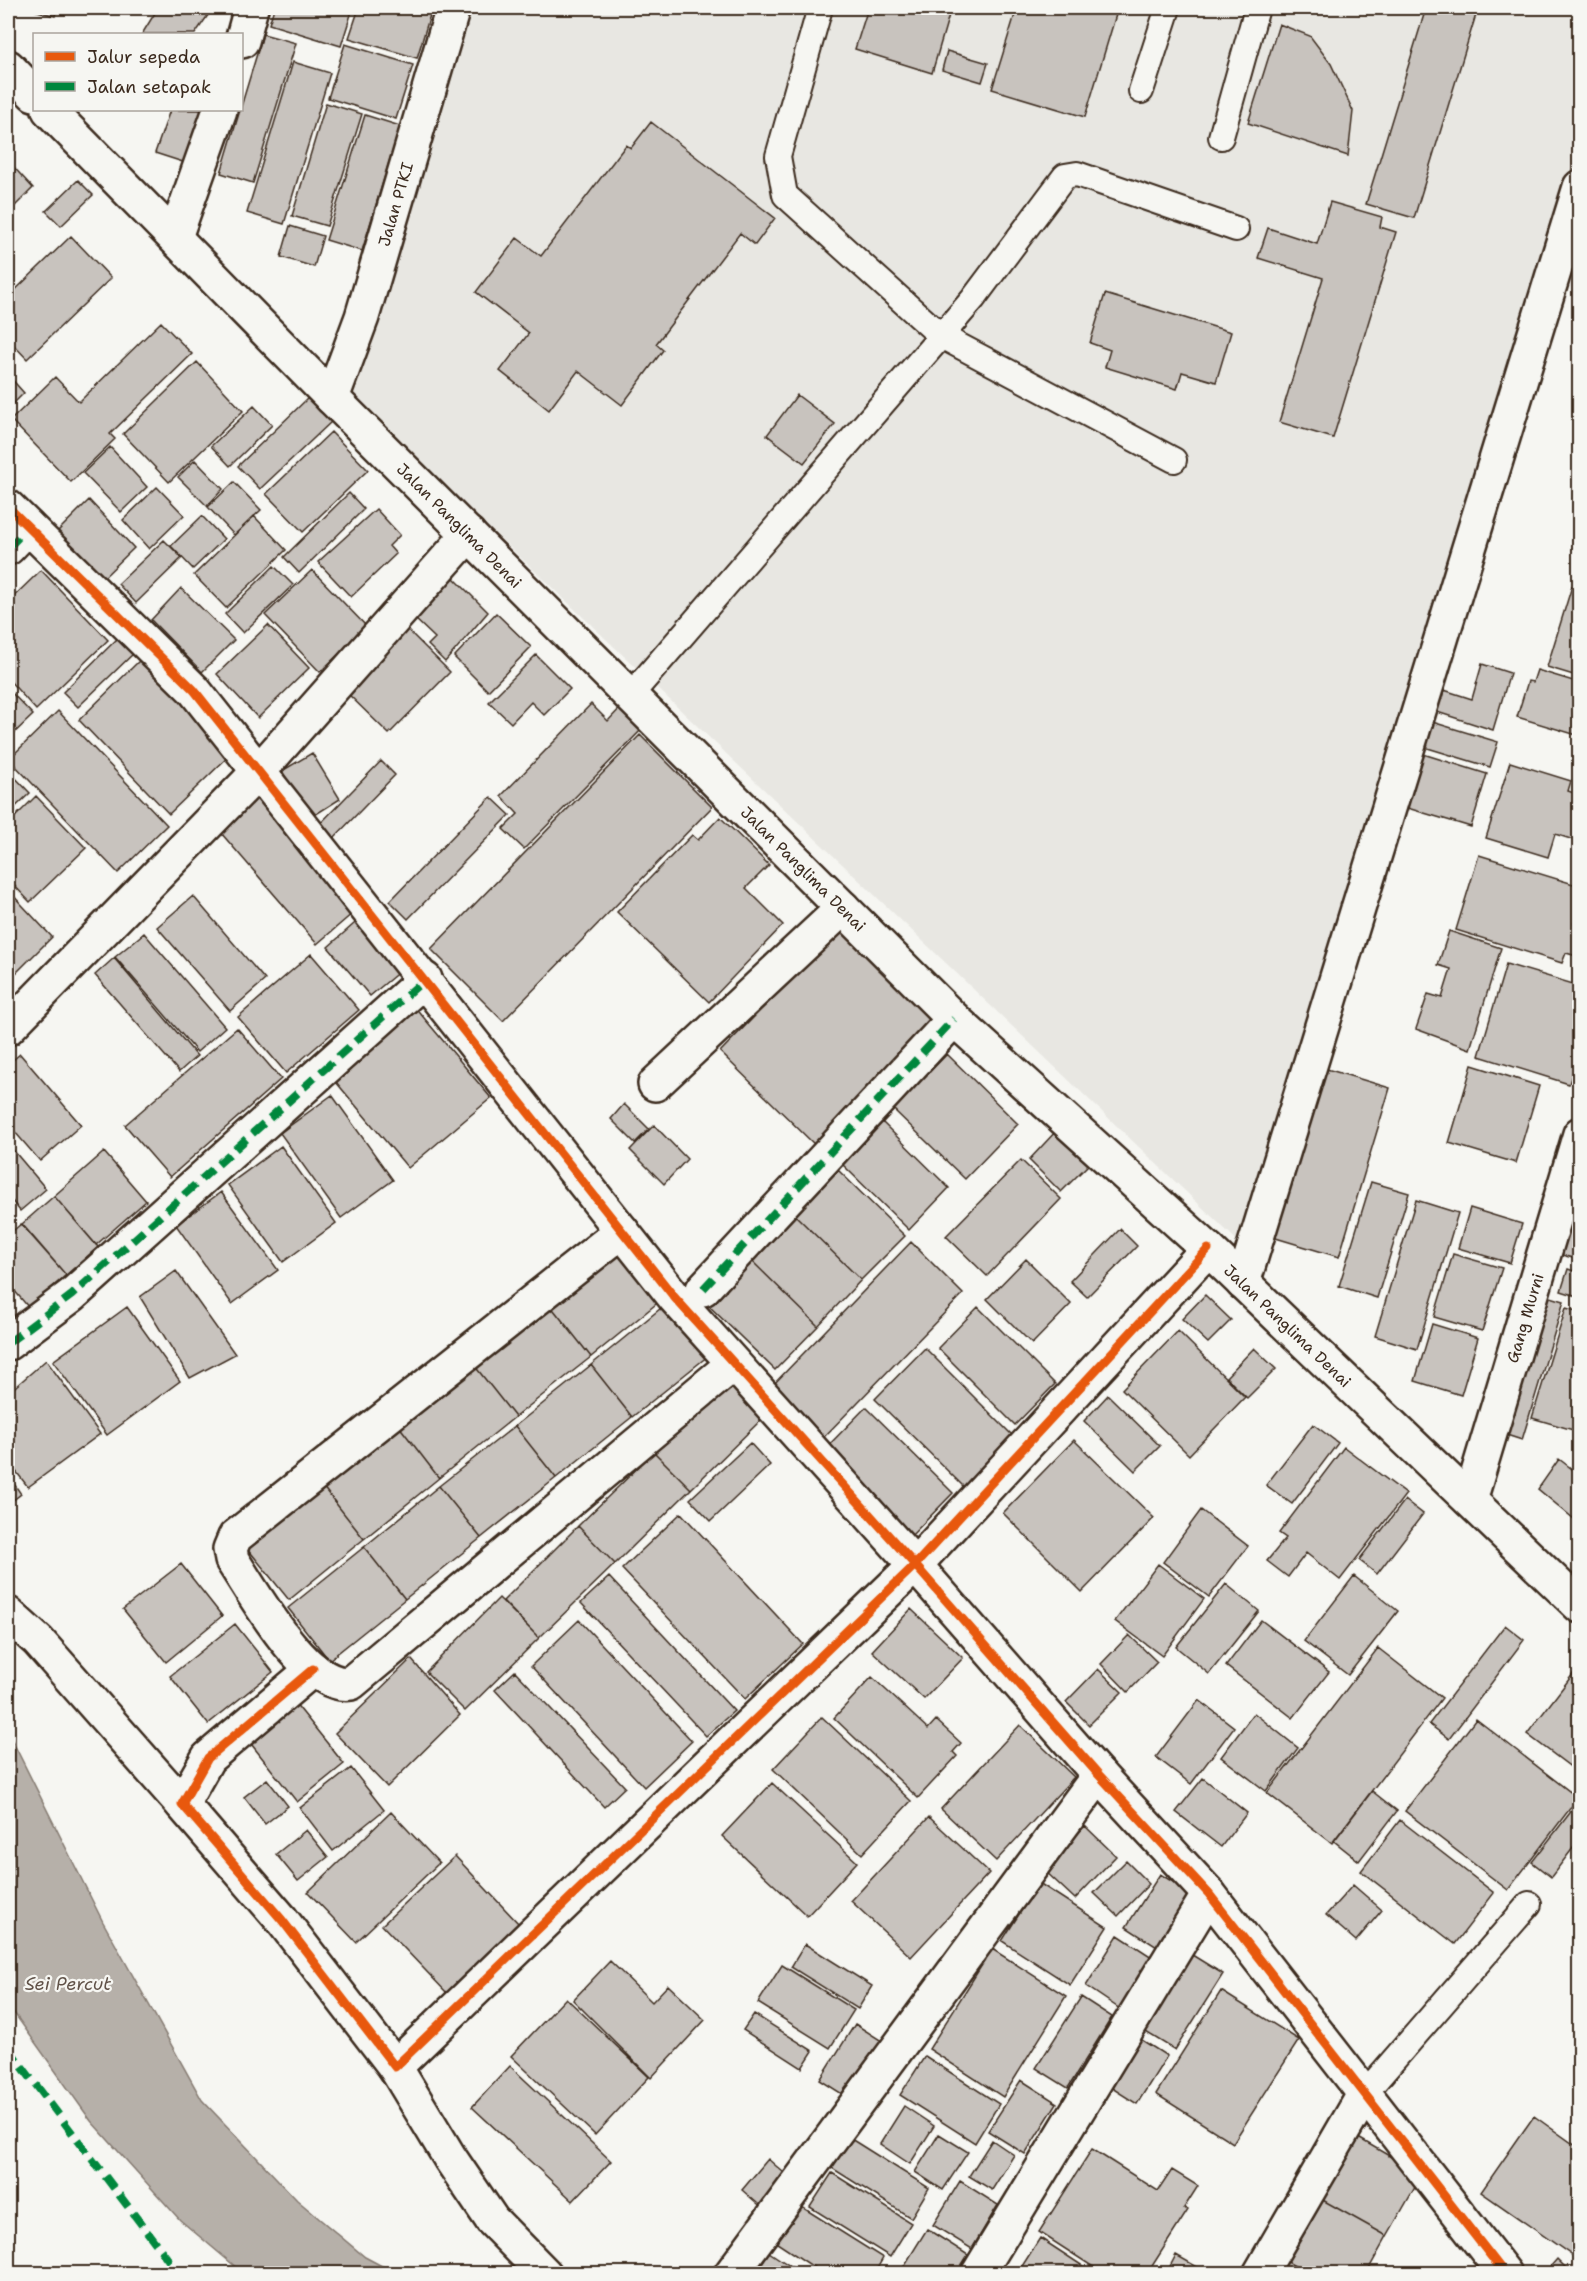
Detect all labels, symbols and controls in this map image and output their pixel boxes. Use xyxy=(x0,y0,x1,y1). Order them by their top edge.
legend xyxy=(33,33,243,111)
text: Jalur sepeda xyxy=(87,45,200,69)
text: Jalan setapak xyxy=(87,75,211,99)
street label: Jalan PTKI xyxy=(373,159,418,249)
street label: Jalan Panglima Denai xyxy=(392,458,527,592)
street label: Jalan Panglima Denai xyxy=(736,802,871,936)
street label: Jalan Panglima Denai xyxy=(1220,1260,1356,1392)
street label: Gang Murni xyxy=(1501,1271,1548,1365)
water label: Sei Percut xyxy=(25,1972,111,1996)

